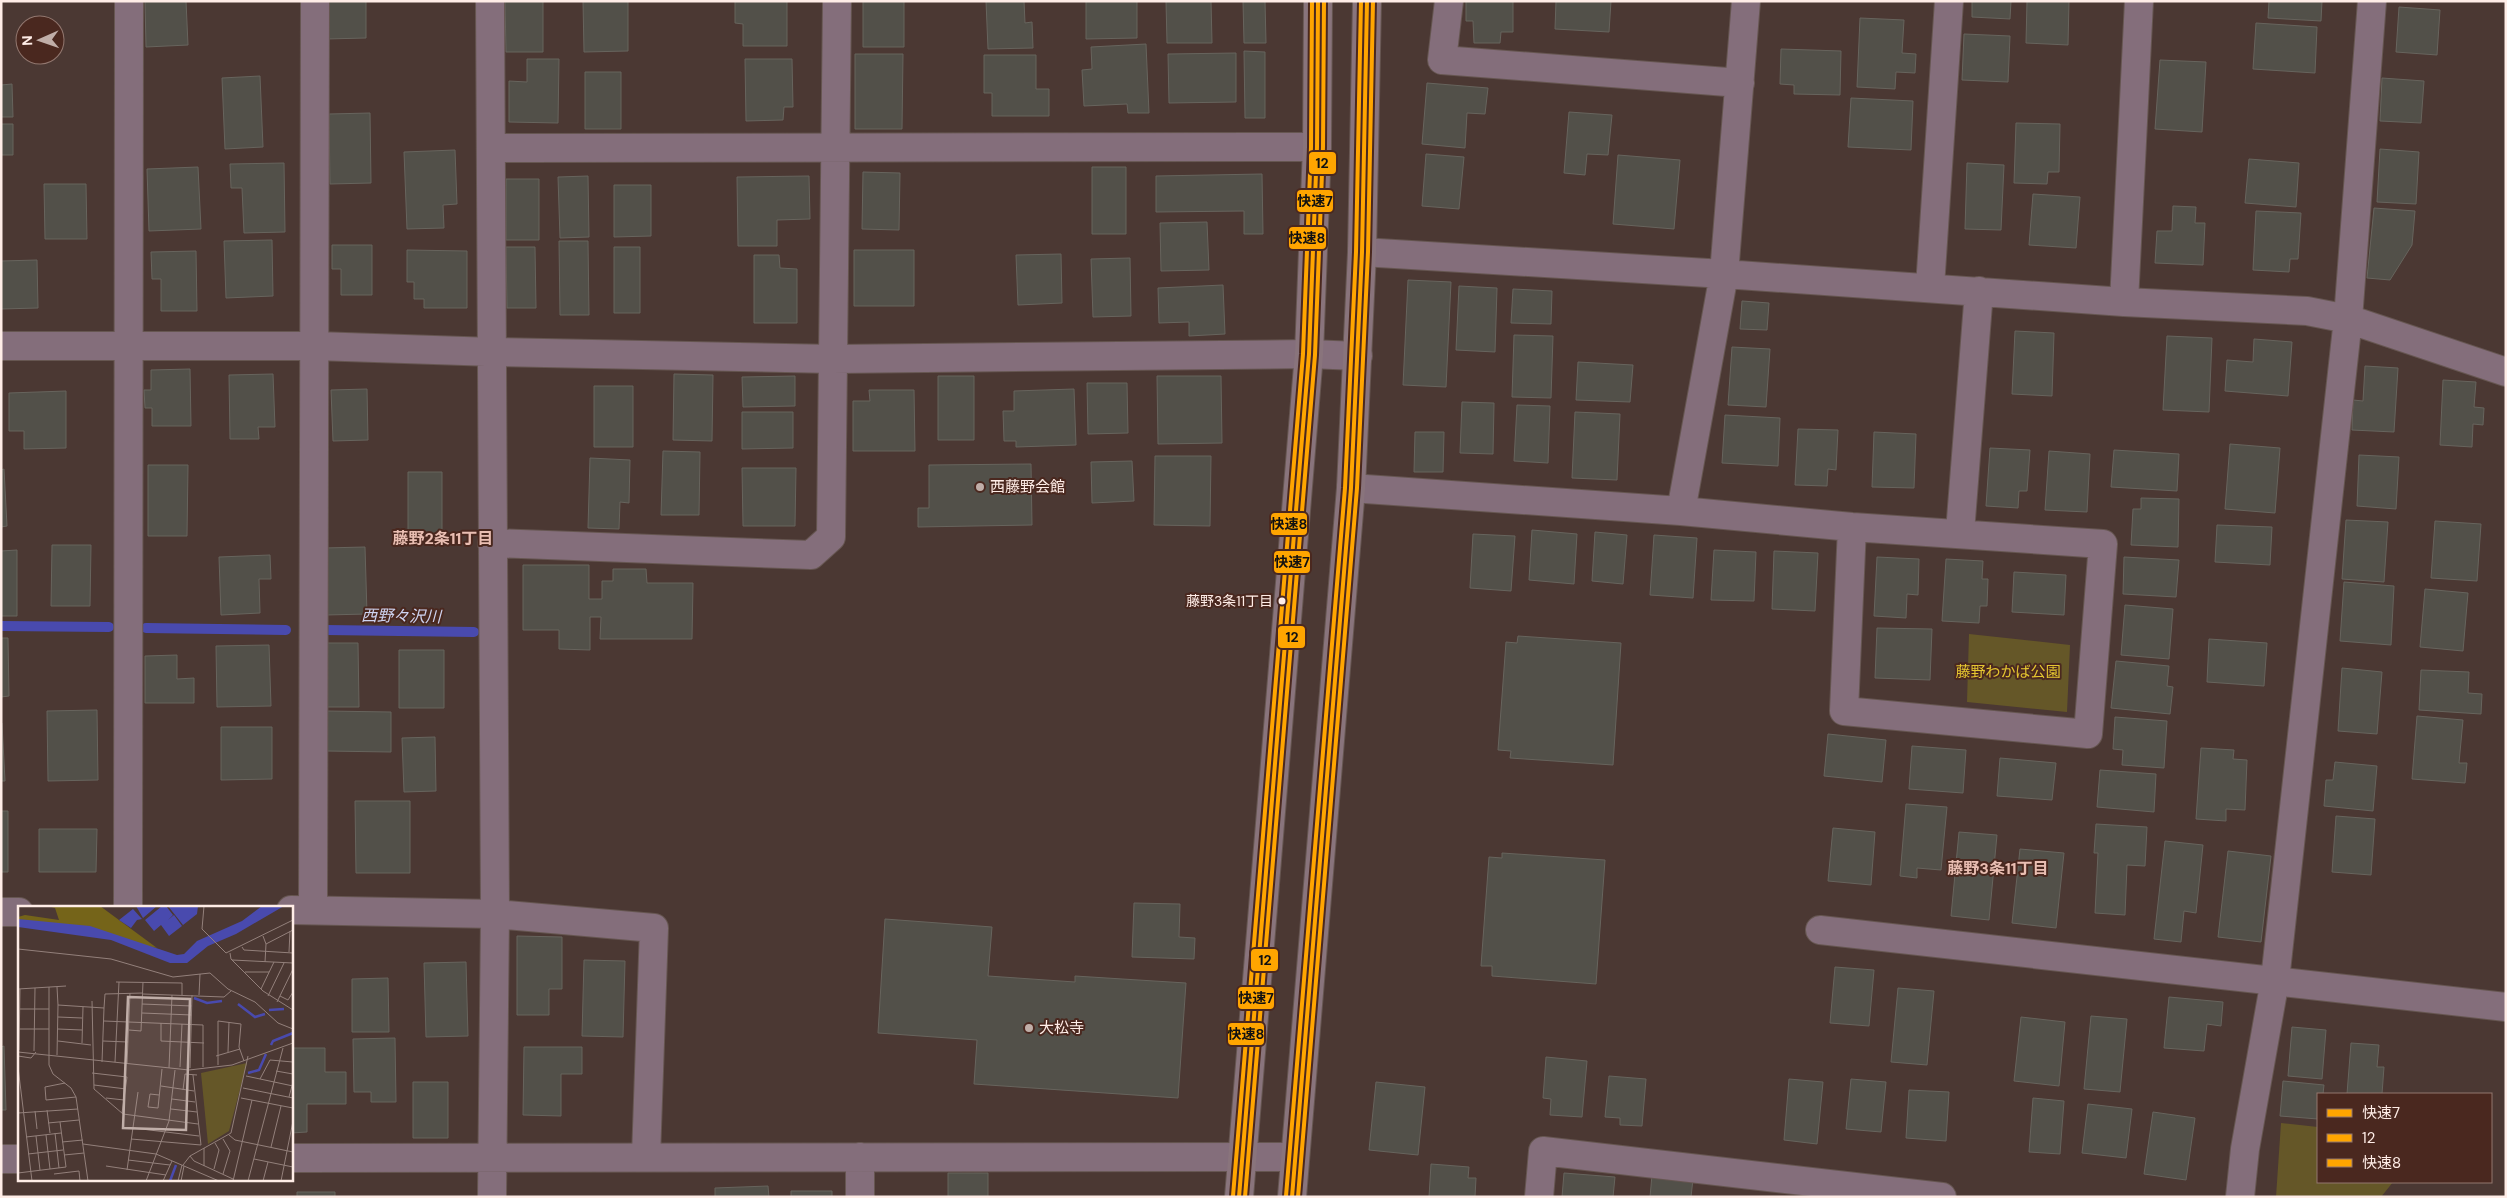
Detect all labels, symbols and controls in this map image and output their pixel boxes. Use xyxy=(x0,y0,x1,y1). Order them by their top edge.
north arrow xyxy=(15,15,65,65)
text: N xyxy=(18,35,36,46)
line badge: 12 xyxy=(1308,151,1337,175)
text: 12 xyxy=(1315,154,1329,172)
line badge: 快速7 xyxy=(1296,189,1334,213)
text: 快速7 xyxy=(1297,192,1333,210)
line badge: 快速8 xyxy=(1288,226,1327,250)
text: 快速8 xyxy=(1289,229,1326,247)
place label: 西藤野会館 xyxy=(990,477,1065,497)
marker: 西藤野会館 xyxy=(974,481,986,493)
line badge: 快速8 xyxy=(1270,512,1308,536)
text: 快速8 xyxy=(1271,515,1308,533)
district label: 藤野2条11丁目 xyxy=(393,528,493,549)
line badge: 快速7 xyxy=(1273,550,1311,574)
text: 快速7 xyxy=(1274,553,1310,571)
place label: 藤野3条11丁目 xyxy=(1186,592,1273,610)
marker: 藤野3条11丁目 xyxy=(1277,596,1287,606)
water label: 西野々沢川 xyxy=(361,605,443,627)
line badge: 12 xyxy=(1277,625,1306,649)
text: 12 xyxy=(1285,628,1299,646)
park label: 藤野わかば公園 xyxy=(1955,662,2061,682)
district label: 藤野3条11丁目 xyxy=(1947,858,2049,879)
inset map xyxy=(18,906,292,1180)
line badge: 12 xyxy=(1250,948,1279,972)
text: 12 xyxy=(1258,951,1272,969)
line badge: 快速7 xyxy=(1237,986,1275,1010)
text: 快速7 xyxy=(1238,989,1274,1007)
place label: 大松寺 xyxy=(1039,1018,1084,1038)
marker: 大松寺 xyxy=(1023,1022,1035,1034)
line badge: 快速8 xyxy=(1227,1022,1265,1046)
text: 快速8 xyxy=(1228,1025,1265,1043)
legend xyxy=(2317,1093,2492,1183)
text: 快速7 xyxy=(2362,1103,2400,1123)
text: 12 xyxy=(2362,1128,2375,1148)
text: 快速8 xyxy=(2362,1153,2401,1173)

